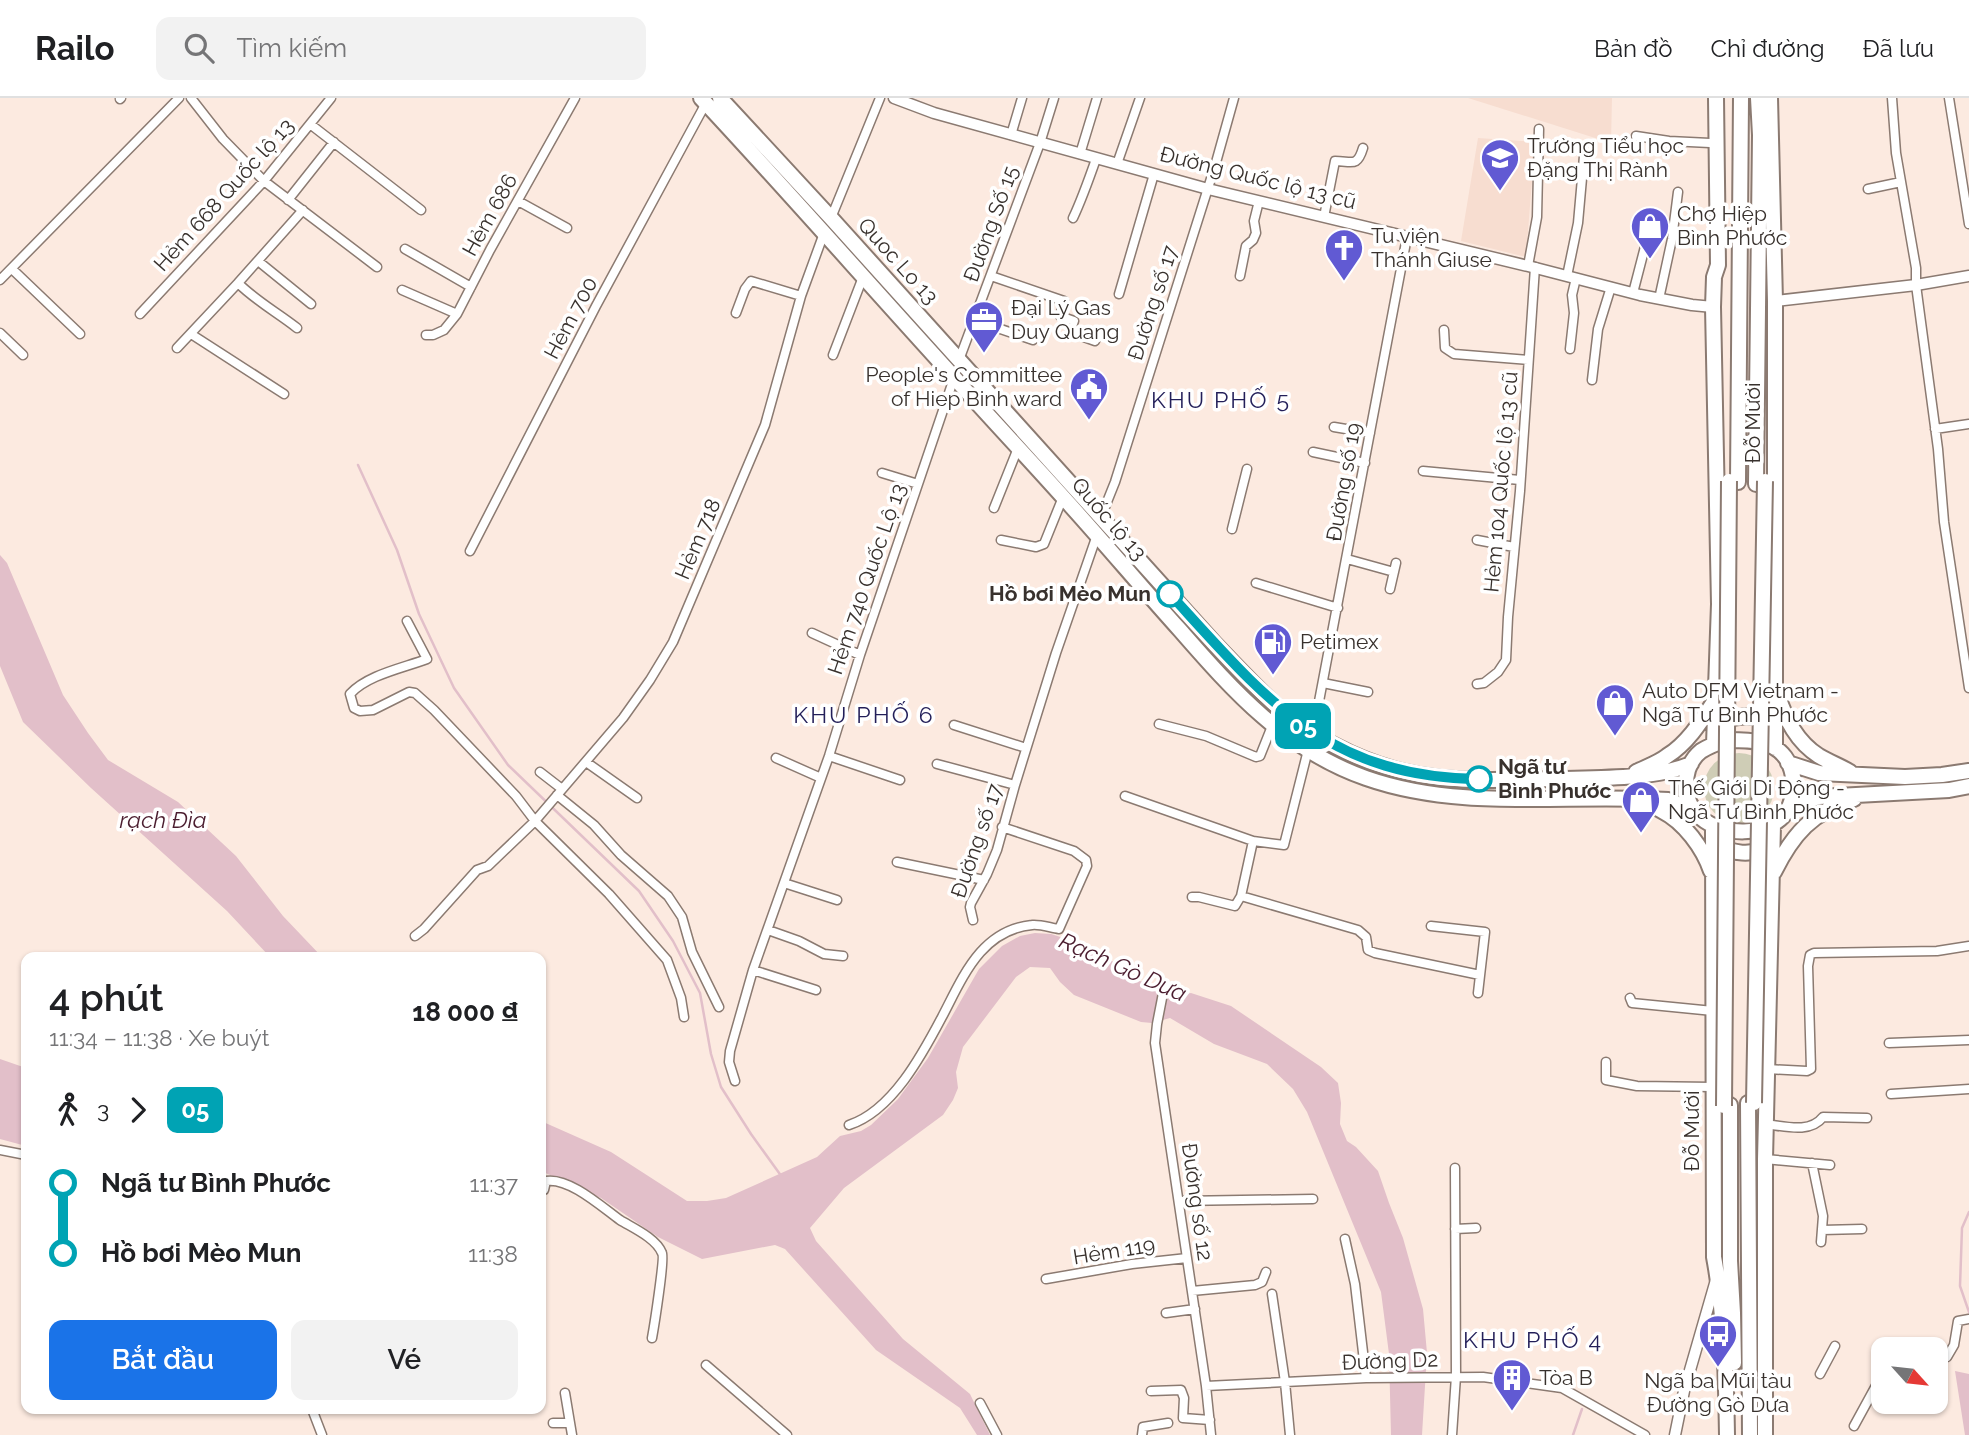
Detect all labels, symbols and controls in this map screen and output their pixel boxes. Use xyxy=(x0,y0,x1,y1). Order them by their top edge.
search box xyxy=(156,17,646,80)
text: Railo xyxy=(35,29,114,68)
icon: search xyxy=(180,29,218,67)
text: Tìm kiếm xyxy=(236,33,347,63)
text: Bản đồ xyxy=(1594,34,1672,63)
text: Chỉ đường xyxy=(1710,34,1825,63)
text: Đã lưu xyxy=(1863,34,1934,63)
street label: Hẻm 668 Quốc lộ 13 xyxy=(148,113,299,276)
place label: Trường Tiểu học Đặng Thị Rành xyxy=(1527,133,1684,182)
school or university icon: Trường Tiểu học Đặng Thị Rành xyxy=(1479,137,1521,192)
street label: Đường Quốc lộ 13 cũ xyxy=(1157,141,1359,214)
street label: Đường Số 15 xyxy=(958,162,1023,285)
street label: Hẻm 686 xyxy=(457,169,522,260)
place label: Chợ Hiệp Bình Phước xyxy=(1677,201,1787,250)
shop icon: Chợ Hiệp Bình Phước xyxy=(1629,205,1671,260)
street label: Quoc Lo 13 xyxy=(853,212,944,309)
place label: Tu viện Thánh Giuse xyxy=(1371,223,1492,272)
church icon: Tu viện Thánh Giuse xyxy=(1323,227,1365,282)
street label: Đường số 17 xyxy=(1122,242,1183,363)
street label: Hẻm 700 xyxy=(539,272,603,363)
place label: Đại Lý Gas Duy Quang xyxy=(1011,295,1120,344)
office icon: Đại Lý Gas Duy Quang xyxy=(963,299,1005,354)
place label: People's Committee of Hiep Binh ward xyxy=(866,362,1062,411)
public building icon: People's Committee of Hiep Binh ward xyxy=(1068,366,1110,421)
street label: Hẻm 104 Quốc lộ 13 cũ xyxy=(1478,370,1523,594)
street label: Đỗ Mười xyxy=(1740,383,1765,463)
district label: KHU PHỐ 5 xyxy=(1151,386,1291,413)
street label: Đường số 19 xyxy=(1321,421,1366,543)
street label: Quốc lộ 13 xyxy=(1067,472,1152,565)
street label: Hẻm 740 Quốc Lộ 13 xyxy=(822,480,911,678)
street label: Hẻm 718 xyxy=(669,495,726,583)
place label: Hồ bơi Mèo Mun xyxy=(989,581,1151,606)
marker: Hồ bơi Mèo Mun xyxy=(1157,581,1183,607)
fuel station icon: Petimex xyxy=(1252,621,1294,676)
place label: Petimex xyxy=(1300,629,1379,654)
place label: Auto DFM Vietnam - Ngã Tư Bình Phước xyxy=(1642,678,1839,727)
shop icon: Auto DFM Vietnam - Ngã Tư Bình Phước xyxy=(1594,682,1636,737)
district label: KHU PHỐ 6 xyxy=(793,701,935,728)
line badge: 05 xyxy=(1272,703,1334,749)
text: 05 xyxy=(1289,711,1317,740)
place label: Ngã tư Bình Phước xyxy=(1498,754,1612,803)
marker: Ngã tư Bình Phước xyxy=(1466,766,1492,792)
place label: Thế Giới Di Động - Ngã Tư Bình Phước xyxy=(1668,775,1854,824)
shop icon: Thế Giới Di Động - Ngã Tư Bình Phước xyxy=(1620,779,1662,834)
street label: Đường số 17 xyxy=(945,780,1008,901)
water label: rạch Đìa xyxy=(119,806,207,833)
water label: Rạch Gò Dưa xyxy=(1055,926,1191,1007)
text: 4 phút xyxy=(49,975,163,1020)
text: 18 000 ₫ xyxy=(412,997,518,1027)
text: 11:34 – 11:38 · Xe buýt xyxy=(49,1024,270,1051)
icon: walk xyxy=(49,1091,87,1129)
icon: forward xyxy=(119,1091,157,1129)
street label: Đỗ Mười xyxy=(1679,1091,1704,1171)
text: 05 xyxy=(181,1095,209,1124)
text: 3 xyxy=(97,1096,109,1123)
street label: Đường số 12 xyxy=(1177,1141,1218,1262)
text: Ngã tư Bình Phước xyxy=(101,1168,331,1198)
text: 11:37 xyxy=(470,1170,518,1197)
street label: Hẻm 119 xyxy=(1071,1232,1157,1269)
text: Hồ bơi Mèo Mun xyxy=(101,1238,302,1268)
text: 11:38 xyxy=(468,1240,518,1267)
bus stop icon: Ngã ba Mũi tàu Đường Gò Dưa xyxy=(1697,1313,1739,1368)
button: Bắt đầu xyxy=(49,1320,277,1400)
button: Vé xyxy=(291,1320,518,1400)
district label: KHU PHỐ 4 xyxy=(1463,1326,1603,1353)
north arrow xyxy=(1871,1337,1948,1414)
map controls xyxy=(1871,1337,1948,1414)
street label: Đường D2 xyxy=(1341,1346,1439,1375)
building icon: Tòa B xyxy=(1491,1357,1533,1412)
place label: Tòa B xyxy=(1539,1365,1593,1390)
place label: Ngã ba Mũi tàu Đường Gò Dưa xyxy=(1644,1368,1792,1417)

